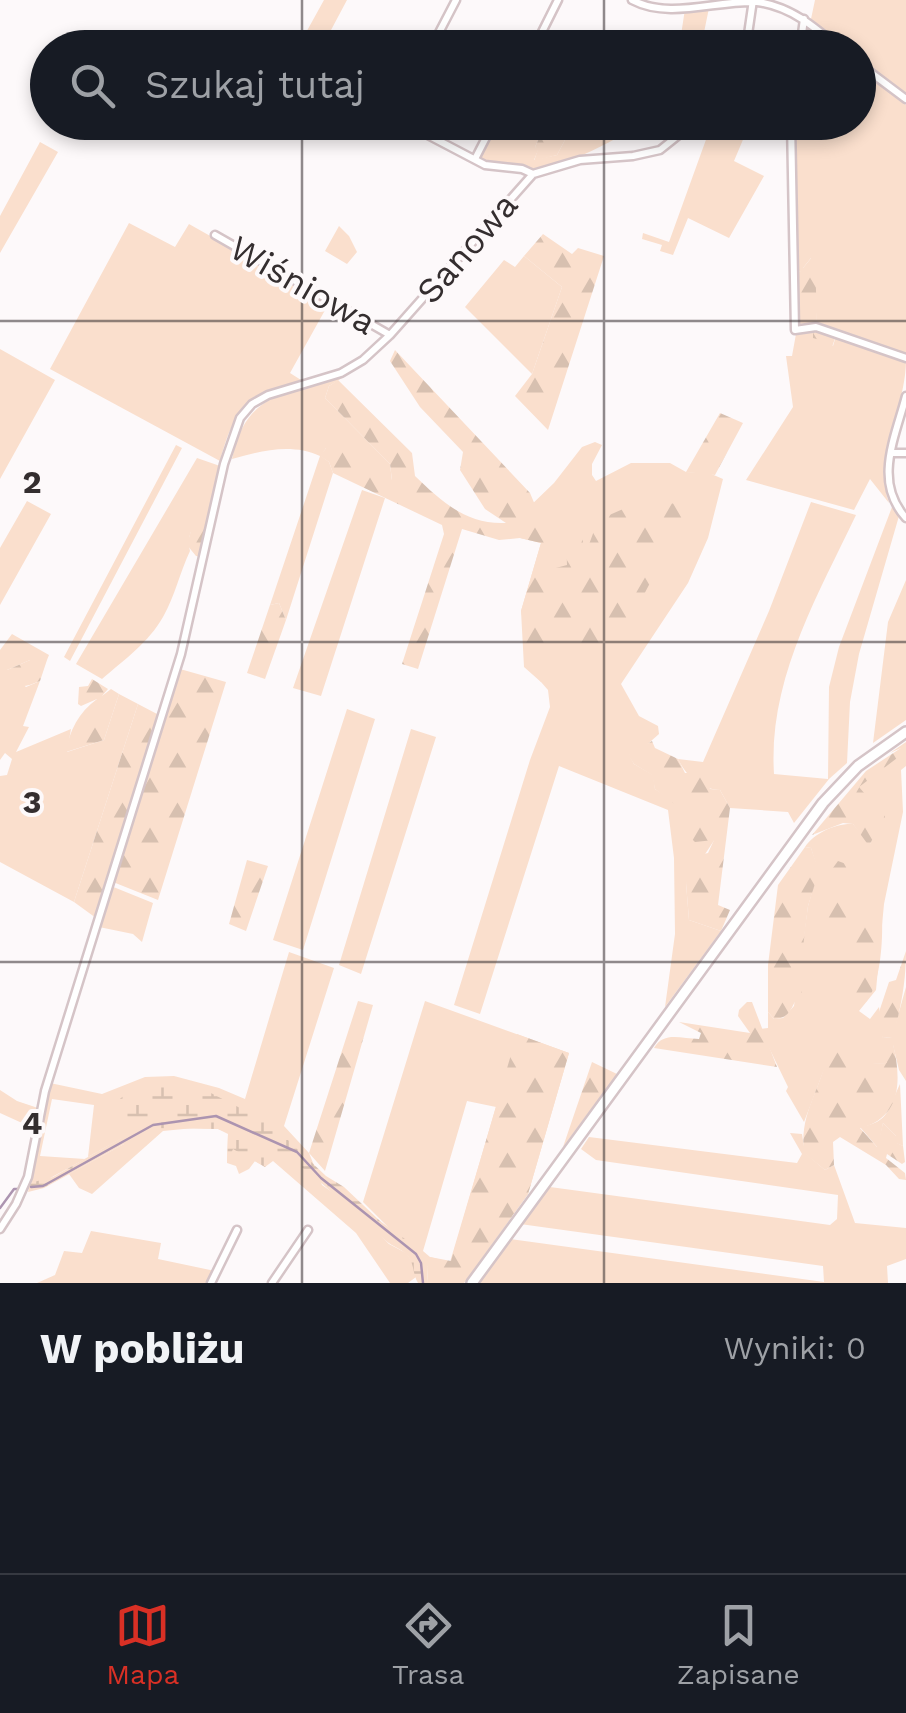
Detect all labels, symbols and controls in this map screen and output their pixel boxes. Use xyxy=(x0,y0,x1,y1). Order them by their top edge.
search box xyxy=(30,30,876,140)
icon: search xyxy=(65,58,120,113)
text: Szukaj tutaj xyxy=(145,63,365,107)
street label: Sanowa xyxy=(408,184,526,312)
street label: Wiśniowa xyxy=(223,226,383,344)
text: 2 xyxy=(22,463,42,501)
text: 3 xyxy=(23,783,41,821)
text: 4 xyxy=(22,1104,42,1142)
text: W pobliżu xyxy=(40,1324,245,1373)
text: Wyniki: 0 xyxy=(723,1329,866,1367)
tab: Mapa xyxy=(106,1598,179,1691)
tab: Trasa xyxy=(392,1598,464,1691)
tab: Zapisane xyxy=(677,1598,800,1691)

